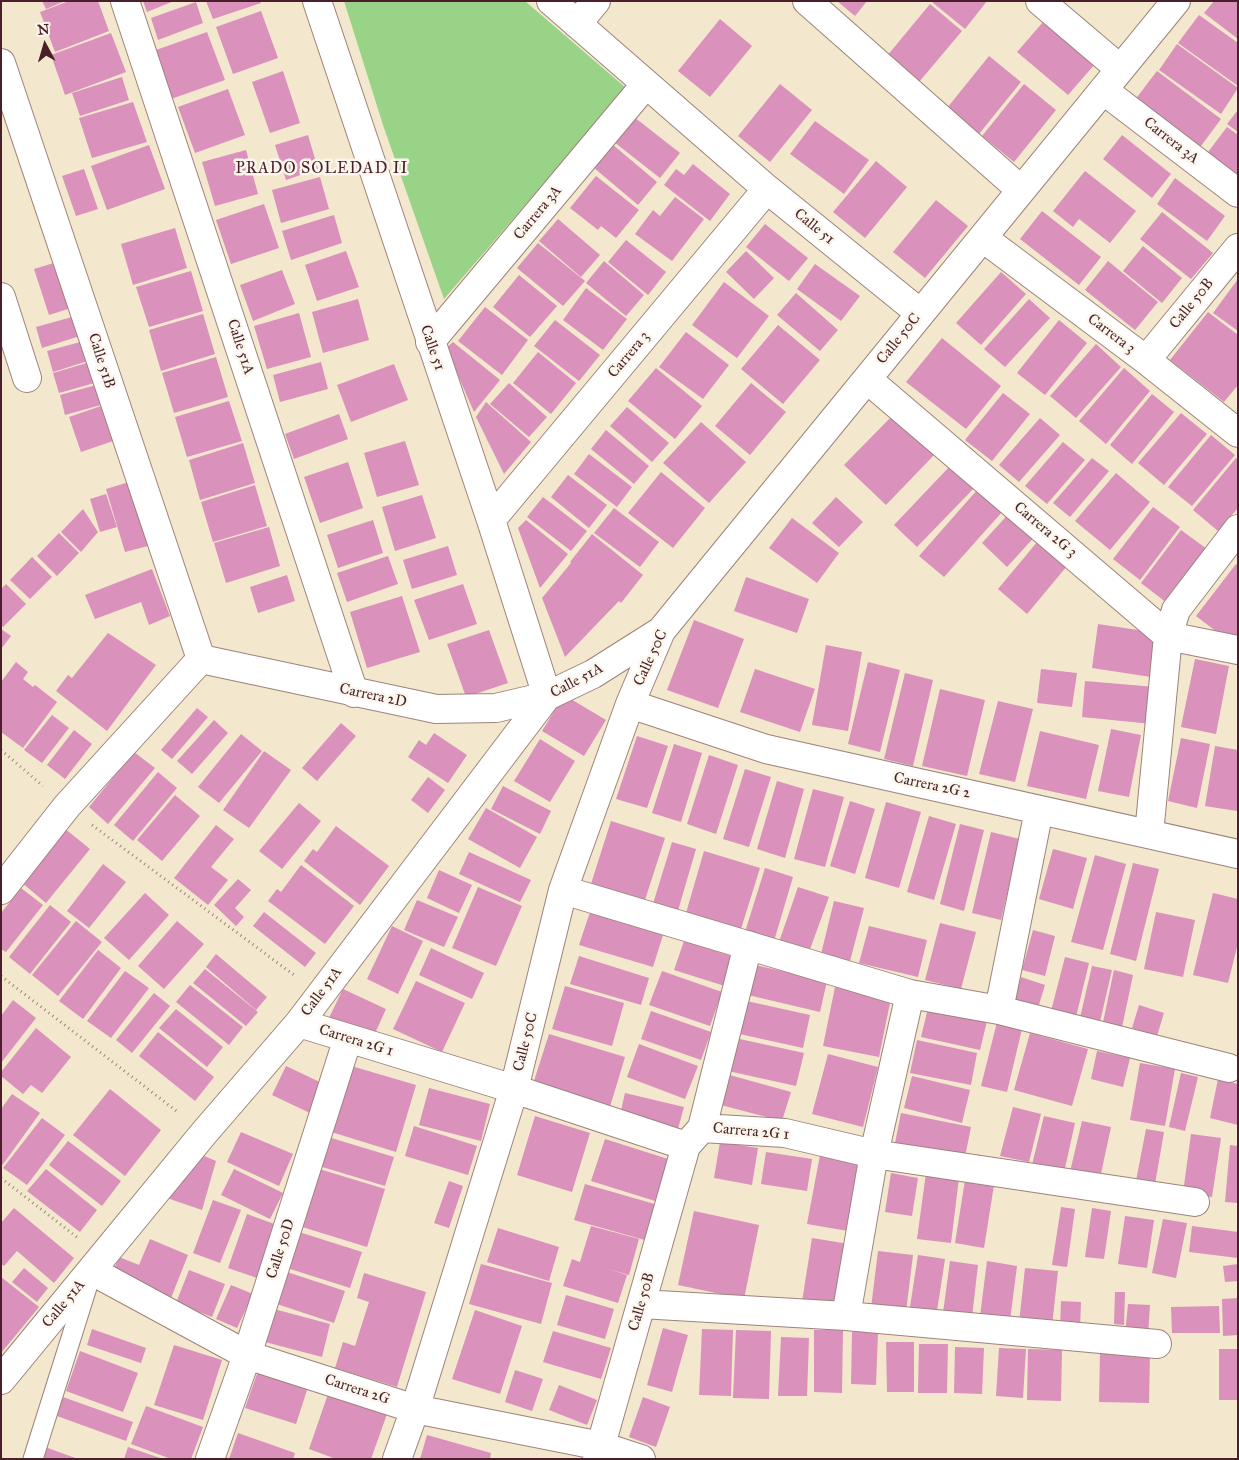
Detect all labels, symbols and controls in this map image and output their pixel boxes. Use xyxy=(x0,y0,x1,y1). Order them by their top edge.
north arrow xyxy=(20,20,70,70)
text: N xyxy=(37,21,50,39)
street label: Carrera 3A xyxy=(1140,114,1202,168)
district label: PRADO SOLEDAD II xyxy=(234,159,410,179)
street label: Carrera 3A xyxy=(510,182,566,244)
street label: Calle 51 xyxy=(790,205,838,249)
street label: Calle 50B xyxy=(1166,275,1218,333)
street label: Calle 50C xyxy=(873,310,925,368)
street label: Carrera 3 xyxy=(1084,310,1138,358)
street label: Calle 51A xyxy=(223,317,257,377)
street label: Calle 51 xyxy=(416,323,448,373)
street label: Carrera 3 xyxy=(604,328,654,382)
street label: Calle 51B xyxy=(84,331,118,391)
street label: Carrera 2G 3 xyxy=(1010,498,1080,562)
street label: Calle 50C xyxy=(630,627,672,689)
street label: Calle 51A xyxy=(548,660,606,702)
street label: Carrera 2D xyxy=(338,680,408,712)
street label: Carrera 2G 2 xyxy=(892,769,972,803)
street label: Calle 51A xyxy=(298,964,346,1020)
street label: Calle 50C xyxy=(510,1011,542,1073)
street label: Carrera 2G 1 xyxy=(317,1021,395,1061)
street label: Carrera 2G 1 xyxy=(712,1120,790,1144)
street label: Calle 50D xyxy=(263,1217,299,1281)
street label: Calle 50B xyxy=(625,1271,659,1333)
street label: Calle 51A xyxy=(39,1276,89,1332)
street label: Carrera 2G xyxy=(322,1371,392,1409)

